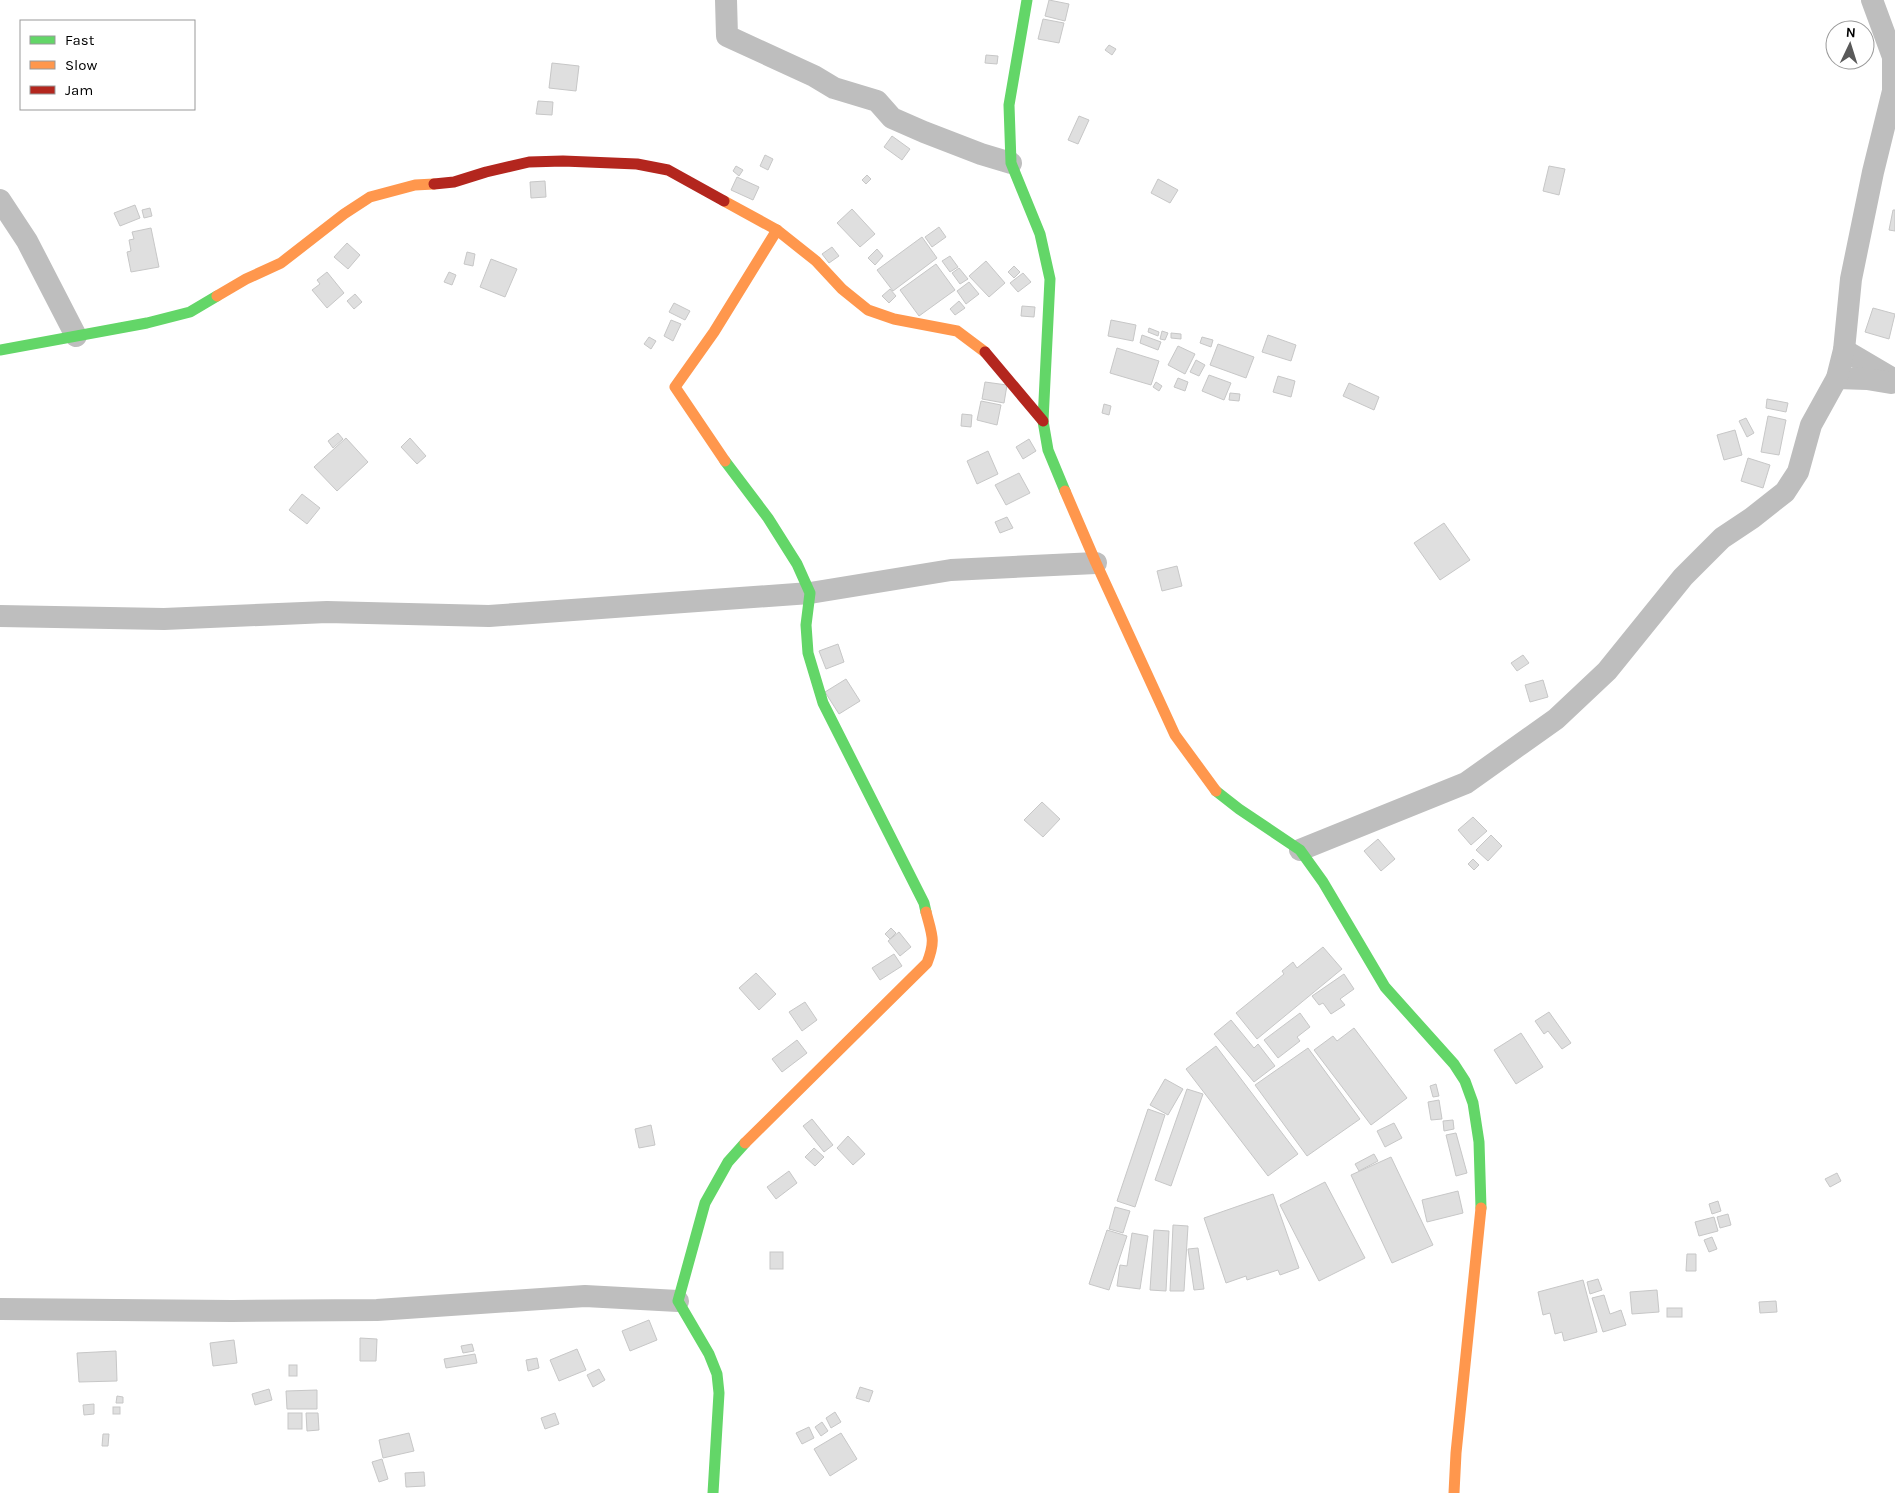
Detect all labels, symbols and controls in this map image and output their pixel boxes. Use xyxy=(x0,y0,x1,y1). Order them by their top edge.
legend xyxy=(20,20,195,110)
north arrow xyxy=(1825,20,1875,70)
text: N xyxy=(1845,24,1856,41)
text: Fast xyxy=(65,31,95,49)
text: Slow xyxy=(65,56,97,74)
text: Jam xyxy=(65,81,93,99)

